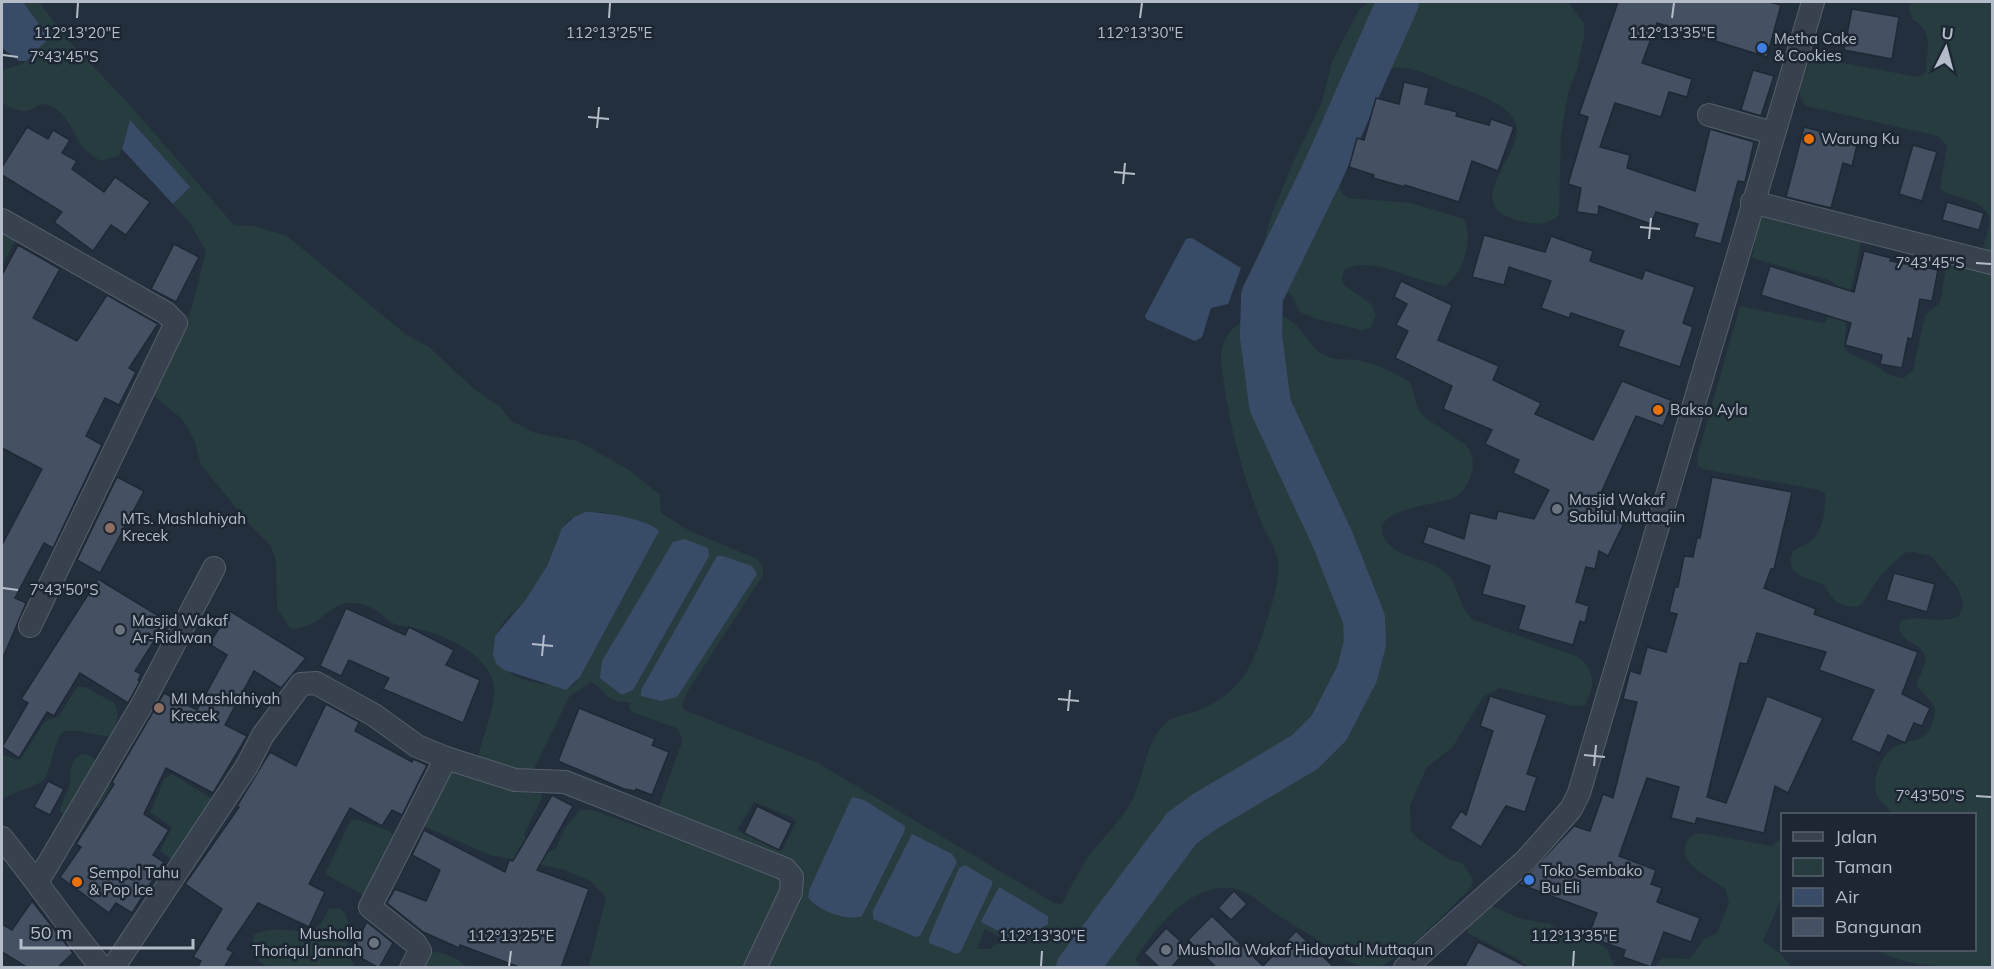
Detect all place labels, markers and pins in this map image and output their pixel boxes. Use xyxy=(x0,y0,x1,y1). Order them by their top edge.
place label: Metha Cake & Cookies xyxy=(1774,29,1857,65)
marker: Metha Cake & Cookies xyxy=(1755,41,1769,55)
place label: Warung Ku xyxy=(1821,129,1900,148)
marker: Warung Ku xyxy=(1802,132,1816,146)
place label: Bakso Ayla xyxy=(1670,400,1748,419)
marker: Bakso Ayla xyxy=(1651,403,1665,417)
place label: Masjid Wakaf Sabilul Muttaqiin xyxy=(1569,490,1685,526)
marker: Masjid Wakaf Sabilul Muttaqiin xyxy=(1550,502,1564,516)
place label: MTs. Mashlahiyah Krecek xyxy=(122,509,246,545)
marker: MTs. Mashlahiyah Krecek xyxy=(103,521,117,535)
place label: Masjid Wakaf Ar-Ridlwan xyxy=(132,611,229,647)
marker: Masjid Wakaf Ar-Ridlwan xyxy=(113,623,127,637)
place label: MI Mashlahiyah Krecek xyxy=(171,689,280,725)
marker: MI Mashlahiyah Krecek xyxy=(152,701,166,715)
place label: Toko Sembako Bu Eli xyxy=(1541,861,1642,897)
place label: Sempol Tahu & Pop Ice xyxy=(89,863,179,899)
marker: Toko Sembako Bu Eli xyxy=(1522,873,1536,887)
marker: Sempol Tahu & Pop Ice xyxy=(70,875,84,889)
place label: Musholla Thoriqul Jannah xyxy=(252,924,362,960)
marker: Musholla Thoriqul Jannah xyxy=(367,936,381,950)
place label: Musholla Wakaf Hidayatul Muttaqun xyxy=(1178,940,1433,959)
marker: Musholla Wakaf Hidayatul Muttaqun xyxy=(1159,943,1173,957)

